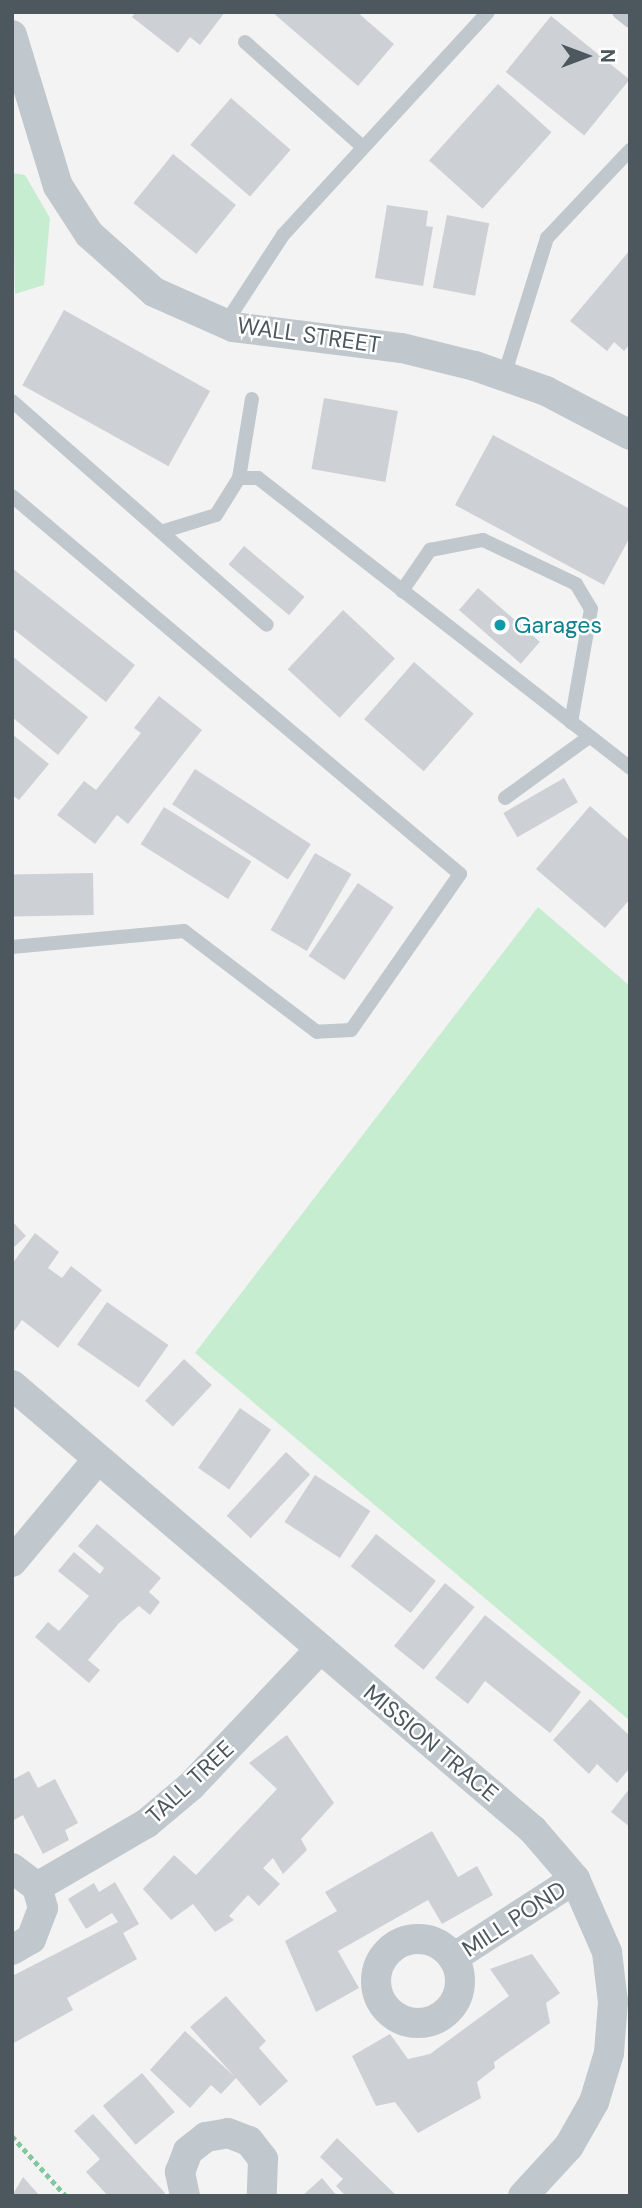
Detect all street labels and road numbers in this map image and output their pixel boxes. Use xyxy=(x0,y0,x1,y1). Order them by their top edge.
street label: WALL STREET xyxy=(235,311,383,359)
street label: MISSION TRACE xyxy=(358,1679,504,1807)
street label: TALL TREE xyxy=(141,1735,239,1829)
street label: MILL POND xyxy=(457,1875,571,1963)

